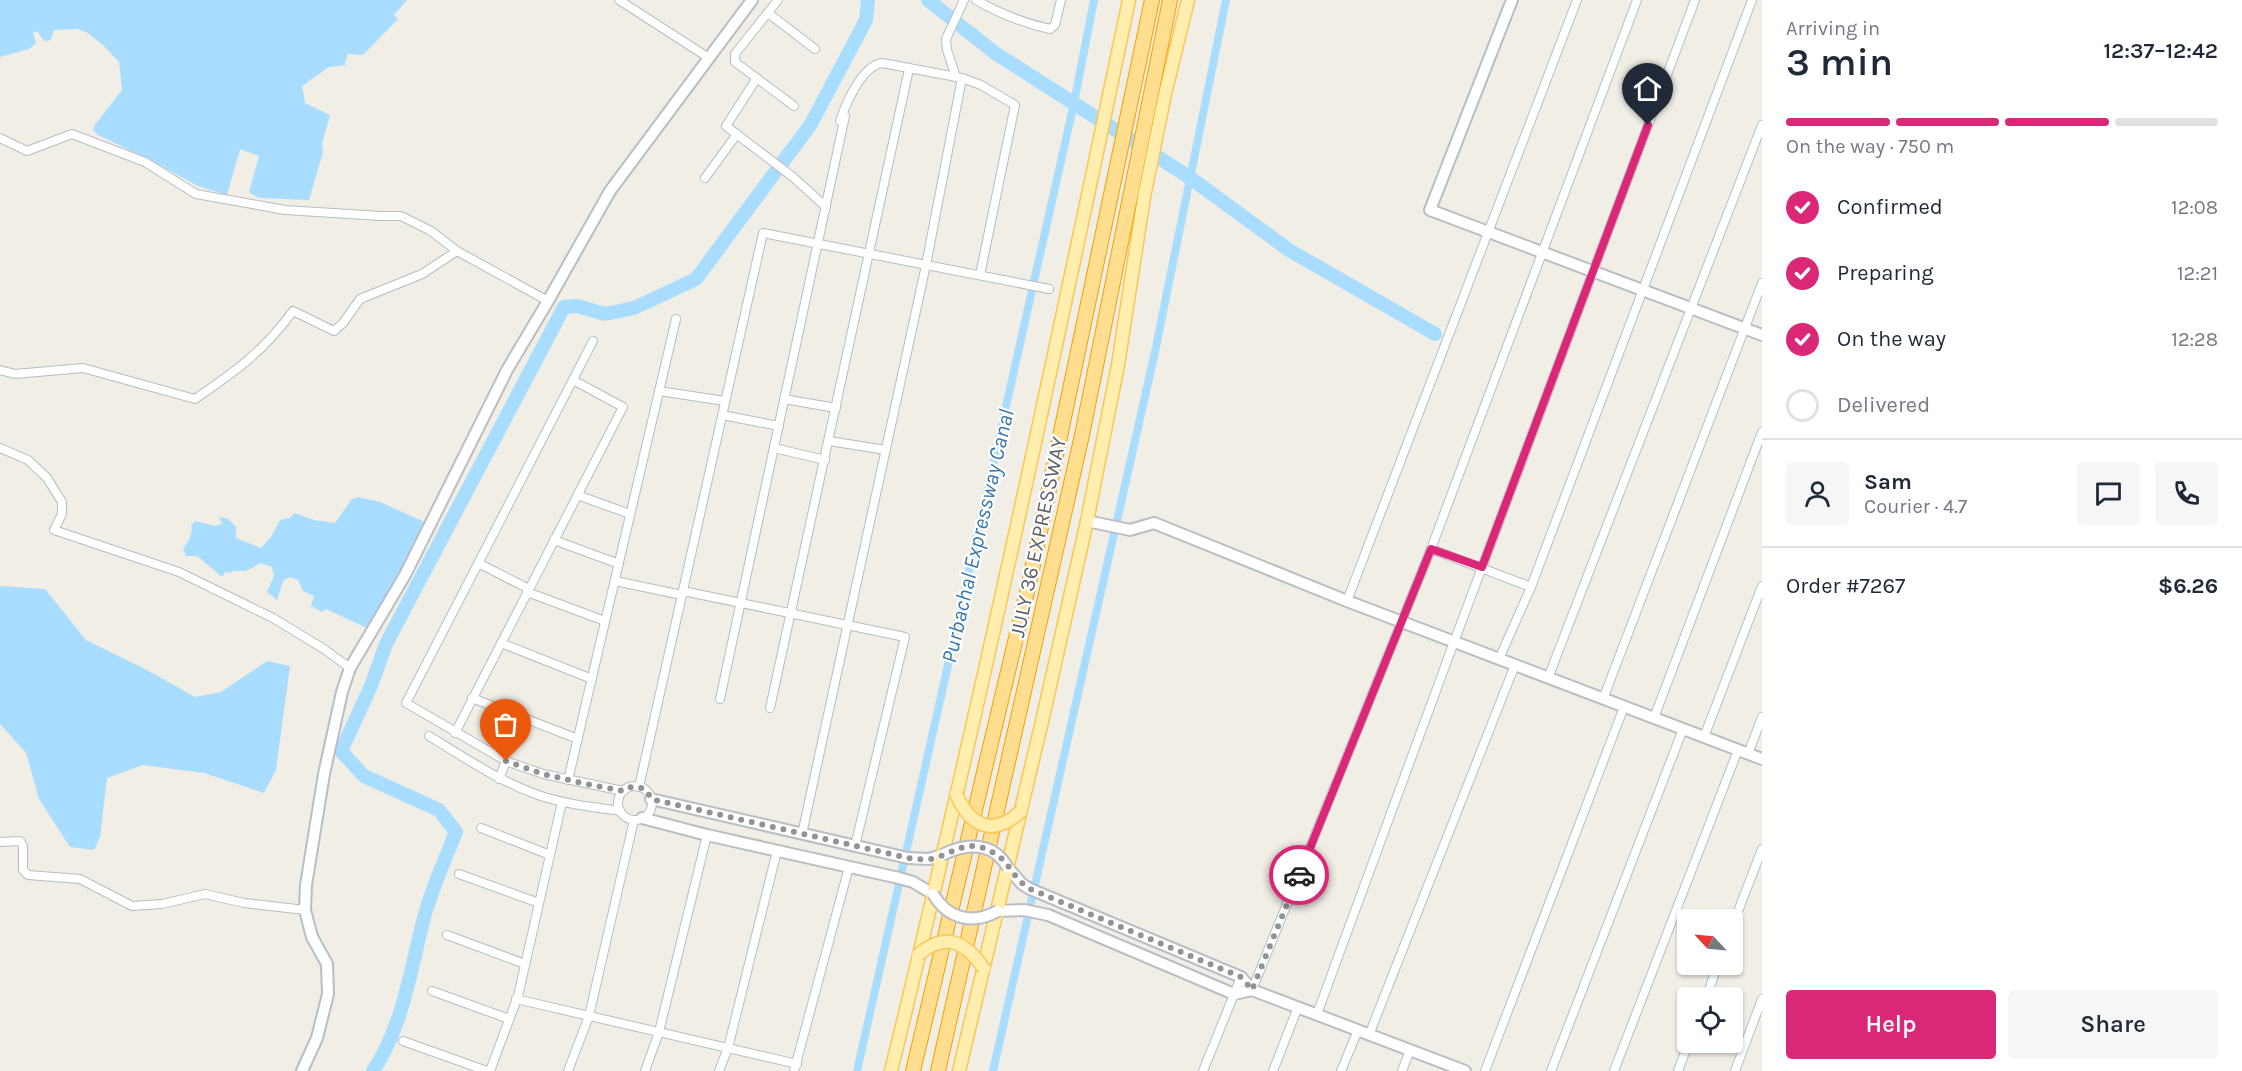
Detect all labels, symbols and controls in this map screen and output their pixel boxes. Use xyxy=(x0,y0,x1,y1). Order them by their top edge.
text: Arriving in xyxy=(1786,17,1880,40)
text: 12:37–12:42 xyxy=(2103,38,2218,64)
text: 3 min xyxy=(1786,39,1893,85)
pin xyxy=(1622,63,1673,125)
icon: home xyxy=(1631,72,1664,105)
text: On the way · 750 m xyxy=(1786,135,1954,158)
icon: check xyxy=(1786,191,1819,224)
text: Confirmed xyxy=(1837,194,1943,220)
text: 12:08 xyxy=(2171,196,2218,219)
icon: check xyxy=(1786,257,1819,290)
text: Preparing xyxy=(1837,260,1934,286)
text: 12:21 xyxy=(2177,262,2218,285)
icon: check xyxy=(1786,323,1819,356)
text: On the way xyxy=(1837,326,1946,352)
text: 12:28 xyxy=(2171,328,2218,351)
text: Delivered xyxy=(1837,392,1930,418)
water label: Purbachal Expressway Canal xyxy=(936,407,1020,666)
street label: JULY 36 EXPRESSWAY xyxy=(1005,434,1071,640)
button: person xyxy=(1786,462,1849,525)
button: chat xyxy=(2077,462,2140,525)
button: phone xyxy=(2155,462,2218,525)
text: Sam xyxy=(1864,469,1912,495)
text: Courier · 4.7 xyxy=(1864,495,1967,518)
text: Order #7267 xyxy=(1786,573,1905,599)
text: $6.26 xyxy=(2158,573,2218,599)
pin xyxy=(480,699,531,761)
icon: bag xyxy=(489,708,522,741)
courier xyxy=(1269,845,1329,905)
icon: car xyxy=(1283,859,1316,892)
north arrow xyxy=(1677,909,1743,975)
map controls xyxy=(1677,909,1743,1053)
button: locate xyxy=(1677,987,1743,1053)
button: Help xyxy=(1786,990,1996,1059)
button: Share xyxy=(2008,990,2218,1059)

